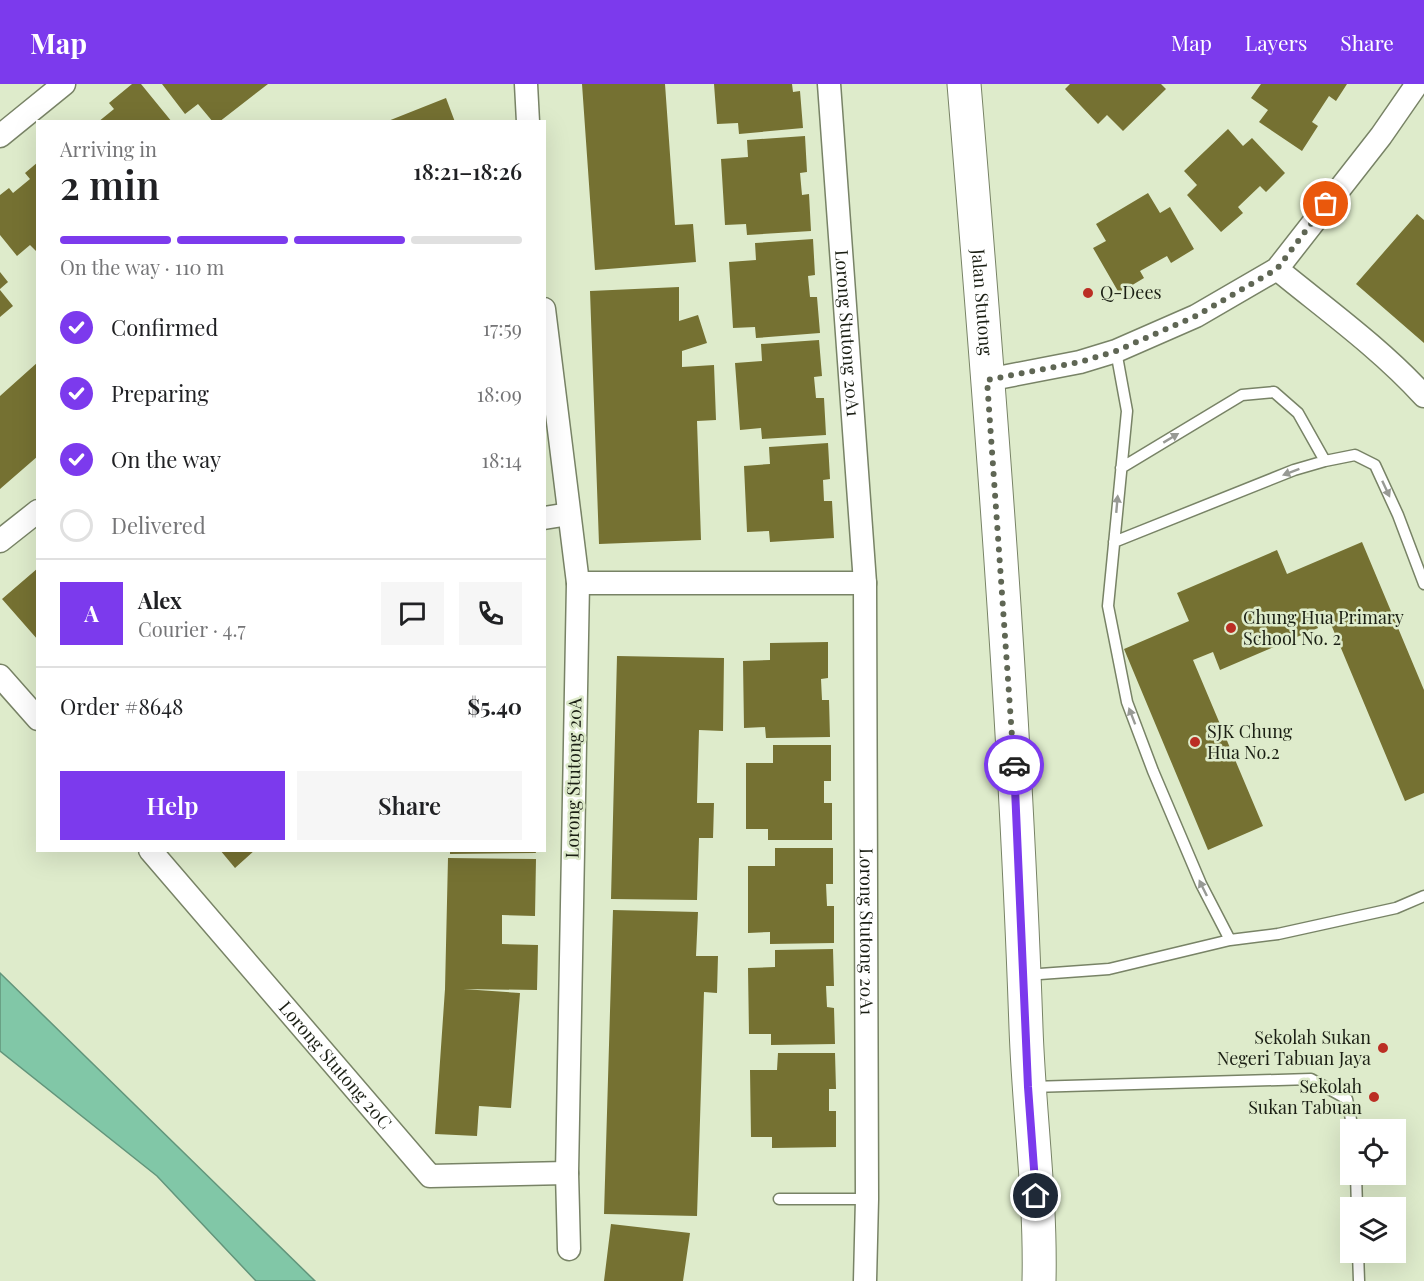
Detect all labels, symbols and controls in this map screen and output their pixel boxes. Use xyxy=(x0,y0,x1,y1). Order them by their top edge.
text: Map xyxy=(30,24,87,61)
text: Map xyxy=(1171,28,1212,56)
text: Layers xyxy=(1245,28,1307,56)
text: Share xyxy=(1340,28,1394,56)
text: Arriving in xyxy=(60,135,157,162)
text: 18:21–18:26 xyxy=(413,156,522,186)
text: 2 min xyxy=(60,158,160,210)
pin xyxy=(1300,178,1351,229)
icon: bag xyxy=(1309,187,1342,220)
street label: Jalan Stutong xyxy=(966,247,999,357)
street label: Lorong Stutong 20A1 xyxy=(830,249,866,418)
text: On the way · 110 m xyxy=(60,253,224,280)
place label: Q-Dees xyxy=(1100,280,1162,304)
marker: Q-Dees xyxy=(1081,286,1095,300)
icon: check xyxy=(60,311,93,344)
text: Confirmed xyxy=(111,312,218,342)
text: 17:59 xyxy=(483,314,522,341)
icon: check xyxy=(60,377,93,410)
text: Preparing xyxy=(111,378,209,408)
text: 18:09 xyxy=(477,380,522,407)
one-way arrow xyxy=(1163,432,1179,443)
icon: check xyxy=(60,443,93,476)
text: On the way xyxy=(111,444,221,474)
text: 18:14 xyxy=(482,446,522,473)
one-way arrow xyxy=(1282,468,1300,477)
one-way arrow xyxy=(1381,480,1390,497)
one-way arrow xyxy=(1112,494,1122,513)
text: Delivered xyxy=(111,510,206,540)
button: chat xyxy=(381,582,444,645)
button: phone xyxy=(459,582,522,645)
text: Alex xyxy=(138,585,182,615)
text: A xyxy=(84,598,99,628)
place label: Chung Hua Primary School No. 2 xyxy=(1243,605,1404,650)
text: Courier · 4.7 xyxy=(138,615,246,642)
marker: Chung Hua Primary School No. 2 xyxy=(1224,621,1238,635)
text: Order #8648 xyxy=(60,691,184,721)
text: $5.40 xyxy=(468,691,522,721)
street label: Lorong Stutong 20A xyxy=(560,697,586,858)
one-way arrow xyxy=(1127,707,1137,725)
place label: SJK Chung Hua No.2 xyxy=(1207,719,1293,764)
courier xyxy=(984,735,1044,795)
marker: SJK Chung Hua No.2 xyxy=(1188,735,1202,749)
icon: car xyxy=(998,749,1031,782)
button: Help xyxy=(60,771,285,840)
button: Share xyxy=(297,771,522,840)
street label: Lorong Stutong 20A1 xyxy=(855,848,879,1016)
one-way arrow xyxy=(1199,880,1208,897)
street label: Lorong Stutong 20C xyxy=(274,996,398,1134)
place label: Sekolah Sukan Negeri Tabuan Jaya xyxy=(1217,1025,1371,1070)
marker: Sekolah Sukan Negeri Tabuan Jaya xyxy=(1376,1041,1390,1055)
place label: Sekolah Sukan Tabuan xyxy=(1248,1074,1362,1119)
marker: Sekolah Sukan Tabuan xyxy=(1367,1090,1381,1104)
map controls xyxy=(1340,1119,1406,1263)
button: locate xyxy=(1340,1119,1406,1185)
pin xyxy=(1010,1170,1061,1221)
icon: home xyxy=(1019,1179,1052,1212)
button: layers xyxy=(1340,1197,1406,1263)

